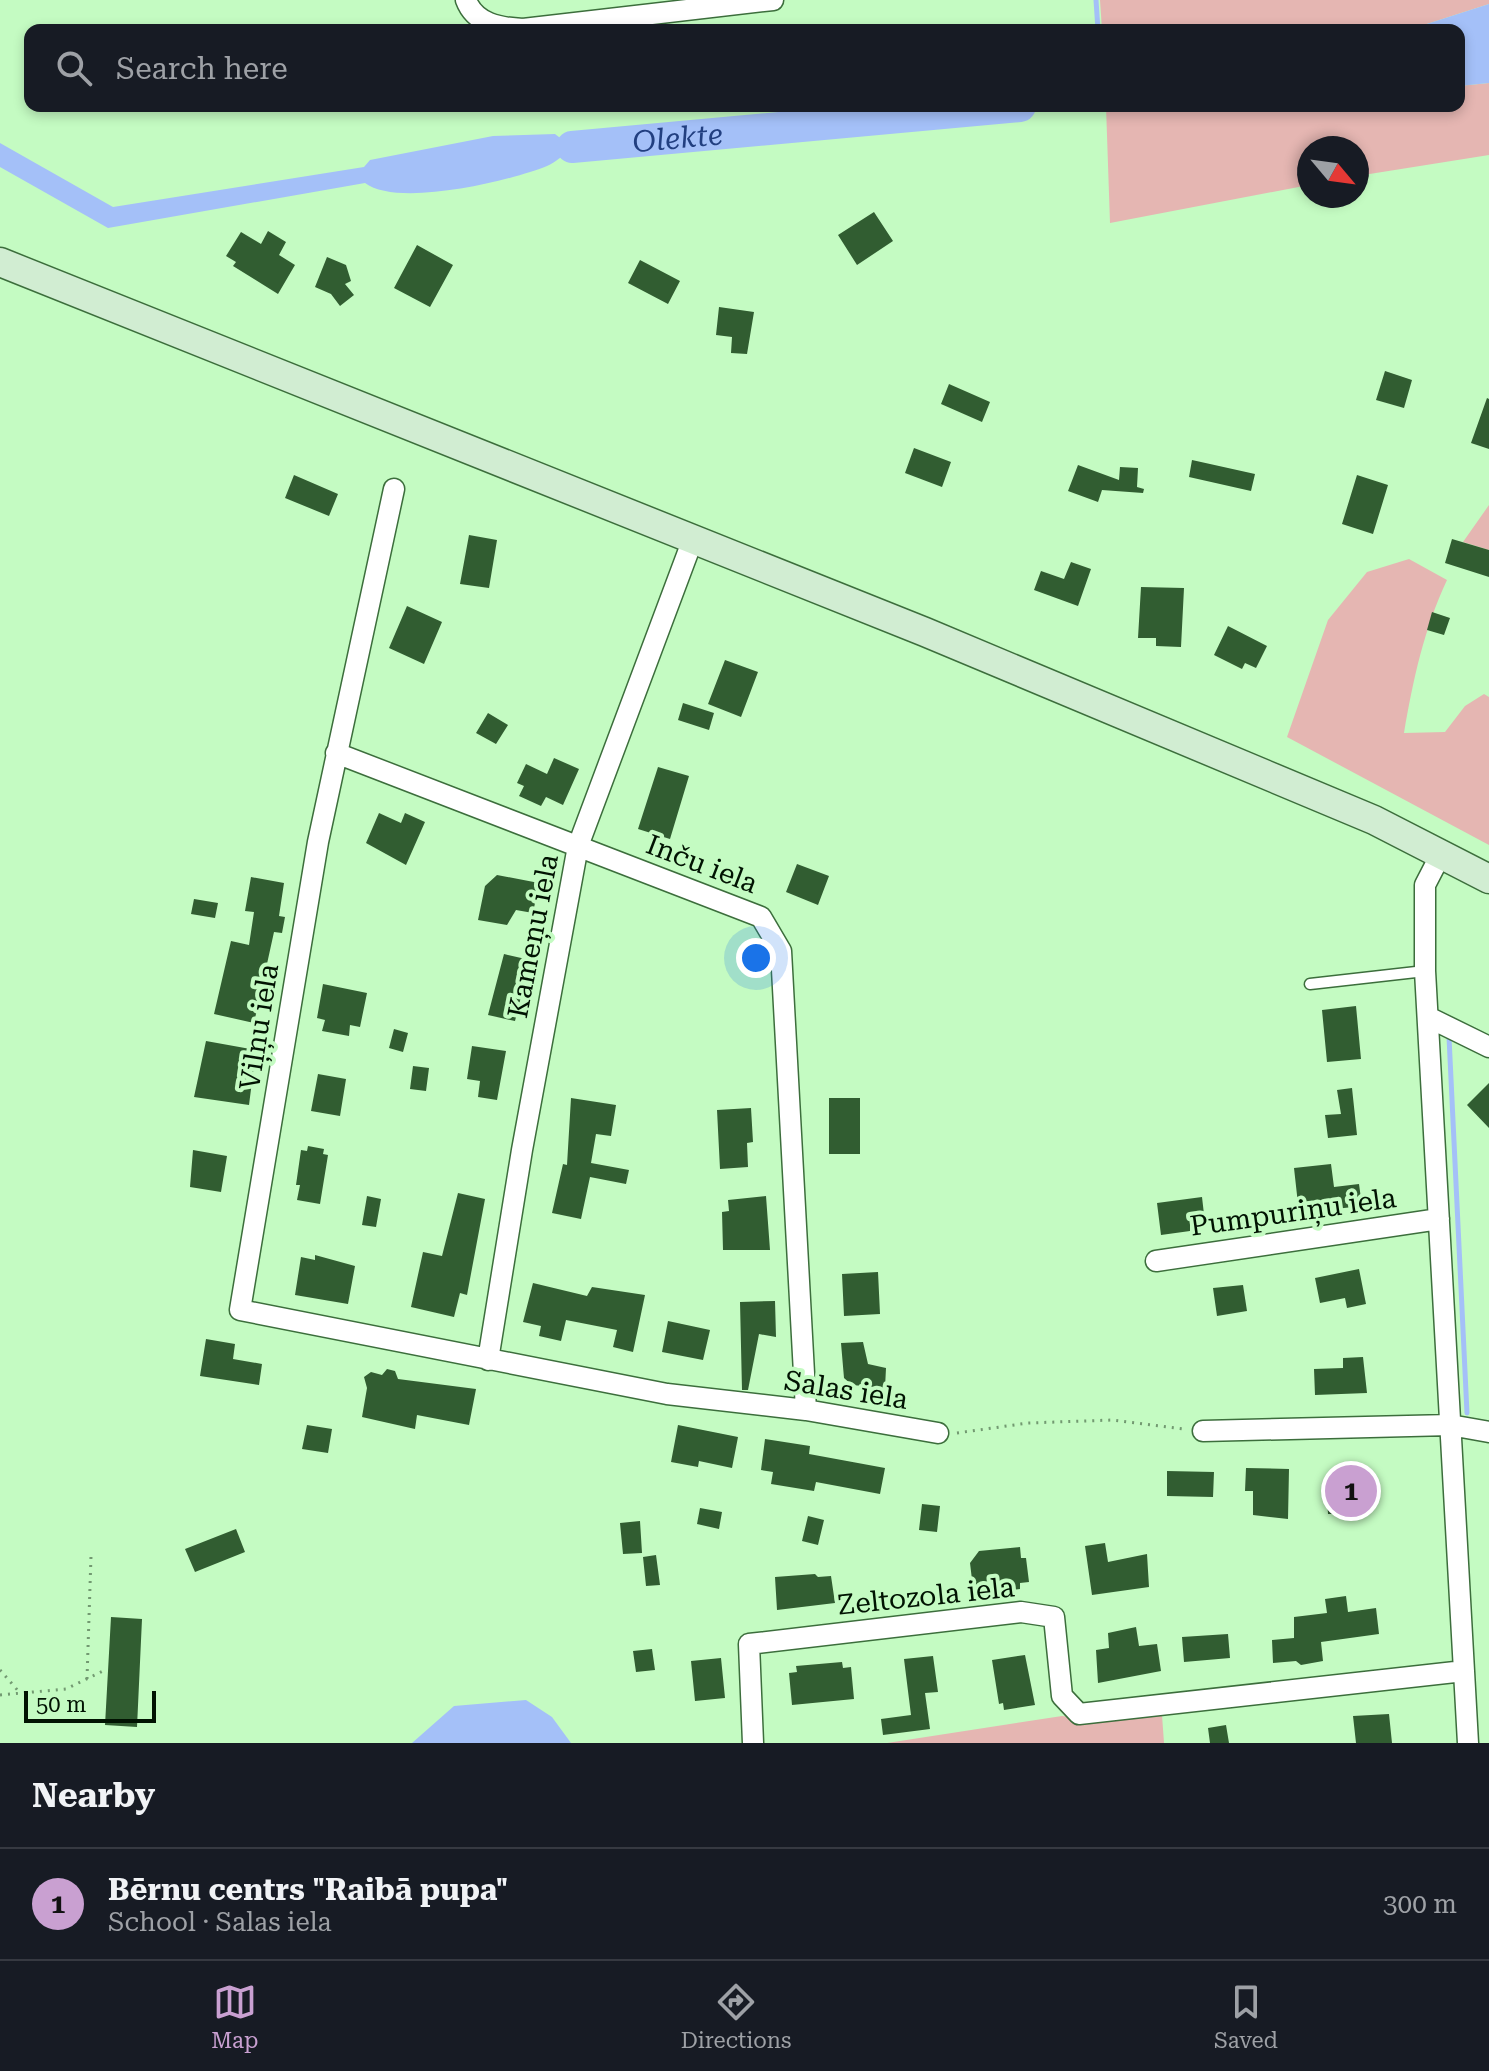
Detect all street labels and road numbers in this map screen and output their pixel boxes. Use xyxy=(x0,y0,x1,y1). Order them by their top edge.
street label: Inču iela xyxy=(642,828,762,900)
street label: Kameņu iela xyxy=(501,851,568,1021)
street label: Viļņu iela xyxy=(233,962,288,1093)
street label: Pumpuriņu iela xyxy=(1188,1181,1399,1246)
street label: Salas iela xyxy=(782,1364,910,1416)
street label: Zeltozola iela xyxy=(836,1570,1016,1622)

